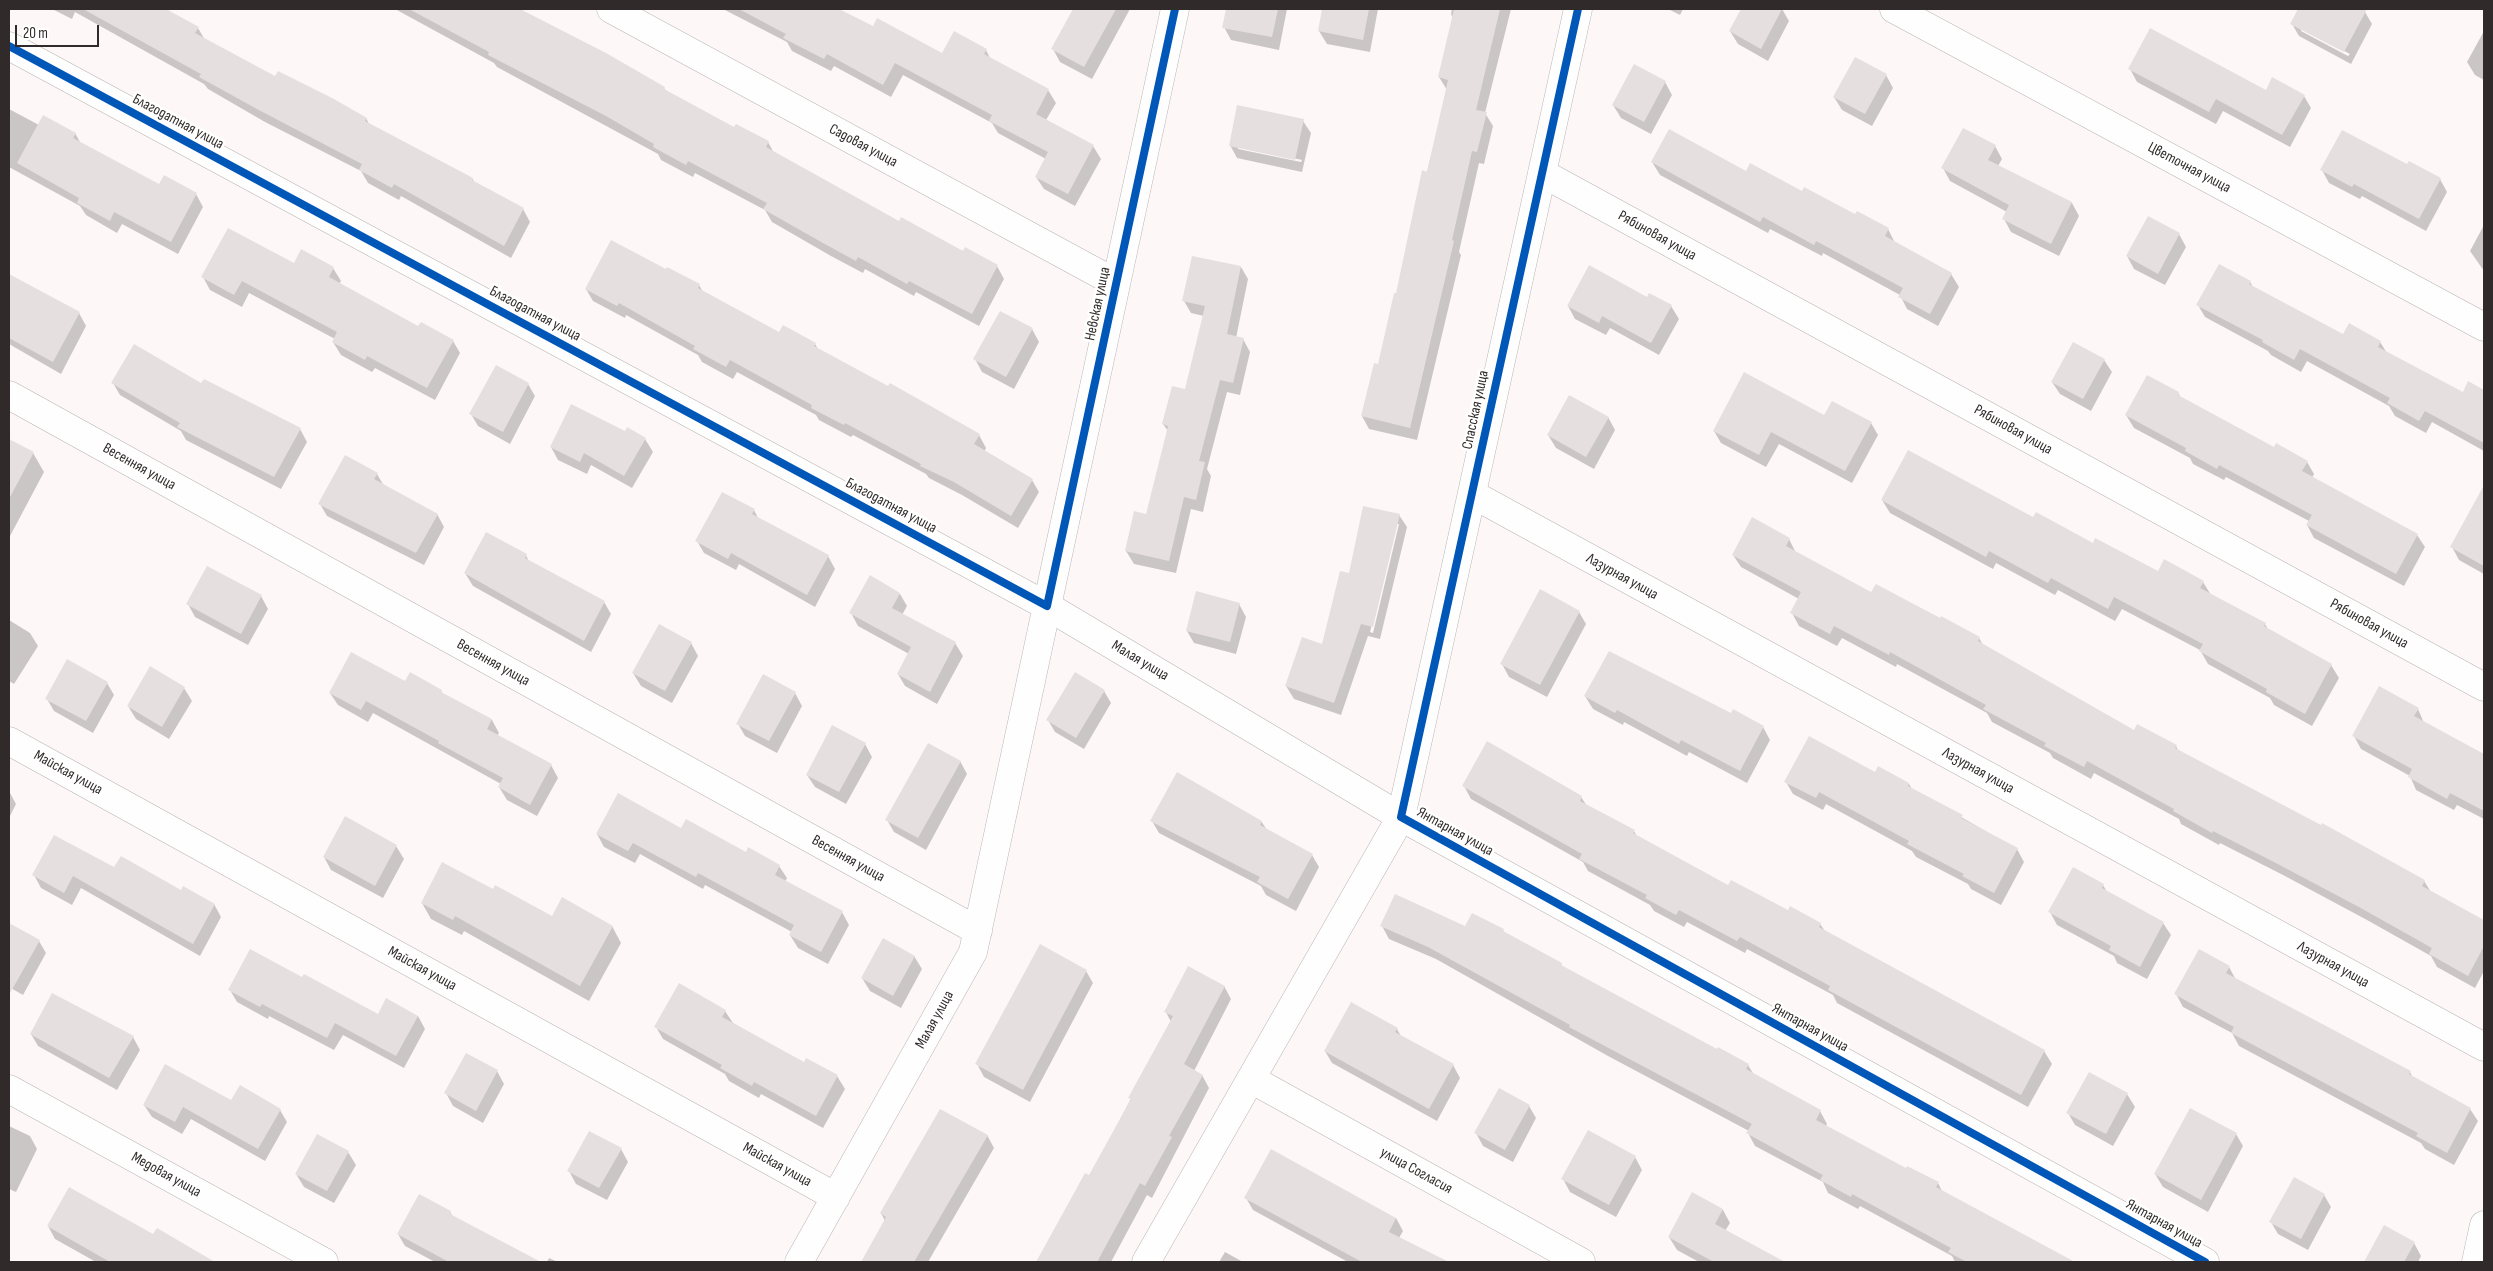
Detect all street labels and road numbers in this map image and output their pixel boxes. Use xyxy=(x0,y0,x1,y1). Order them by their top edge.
street label: Благодатная улица xyxy=(129,90,227,154)
street label: Садовая улица xyxy=(826,121,900,171)
street label: Цветочная улица xyxy=(2144,139,2234,197)
street label: Рябиновая улица xyxy=(1615,207,1699,265)
street label: Невская улица xyxy=(1081,266,1115,342)
street label: Благодатная улица xyxy=(486,282,584,346)
street label: Спасская улица xyxy=(1459,369,1493,451)
street label: Рябиновая улица xyxy=(1971,401,2055,459)
street label: Весенняя улица xyxy=(99,440,179,494)
street label: Благодатная улица xyxy=(842,474,940,538)
street label: Лазурная улица xyxy=(1583,550,1661,604)
street label: Рябиновая улица xyxy=(2327,595,2411,653)
street label: Весенняя улица xyxy=(453,636,533,690)
street label: Малая улица xyxy=(1108,637,1172,685)
street label: Лазурная улица xyxy=(1939,744,2017,798)
street label: Майская улица xyxy=(30,747,106,799)
street label: Янтарная улица xyxy=(1414,804,1496,860)
street label: Весенняя улица xyxy=(808,832,888,886)
street label: Лазурная улица xyxy=(2294,938,2372,992)
street label: Майская улица xyxy=(384,943,460,995)
street label: Малая улица xyxy=(912,988,958,1052)
street label: Янтарная улица xyxy=(1769,1000,1851,1056)
street label: Майская улица xyxy=(739,1139,815,1191)
street label: улица Согласия xyxy=(1377,1144,1455,1198)
street label: Медовая улица xyxy=(128,1148,204,1202)
street label: Янтарная улица xyxy=(2123,1196,2205,1252)

